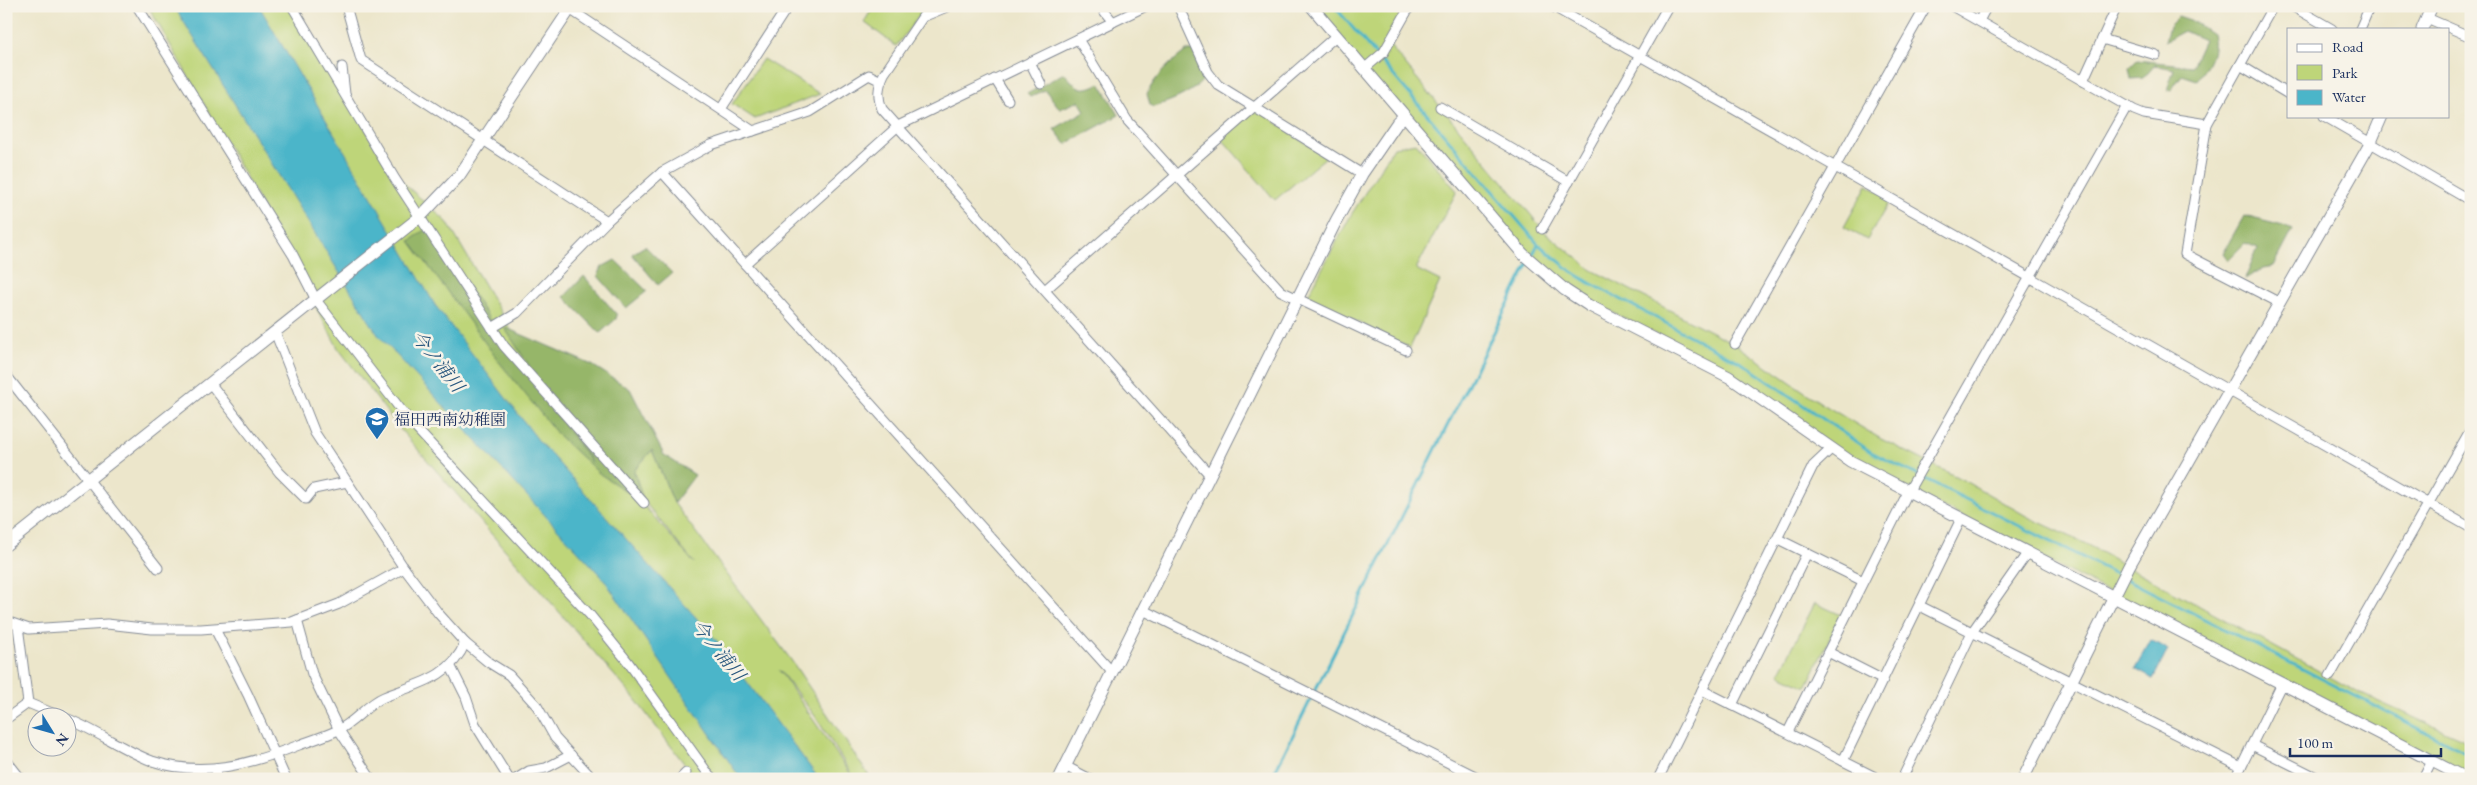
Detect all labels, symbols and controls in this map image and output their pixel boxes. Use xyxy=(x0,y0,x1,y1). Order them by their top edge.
legend xyxy=(2287,28,2450,118)
text: Road xyxy=(2332,37,2364,56)
text: Park xyxy=(2332,63,2359,82)
text: Water xyxy=(2332,87,2366,106)
water label: 今ノ浦川 xyxy=(407,326,470,398)
school or university icon: 福田西南幼稚園 xyxy=(364,406,390,440)
place label: 福田西南幼稚園 xyxy=(394,409,506,430)
water label: 今ノ浦川 xyxy=(687,615,752,687)
north arrow xyxy=(28,708,78,758)
scale bar xyxy=(2290,725,2441,757)
text: N xyxy=(51,730,73,750)
text: 100 m xyxy=(2297,733,2334,752)

